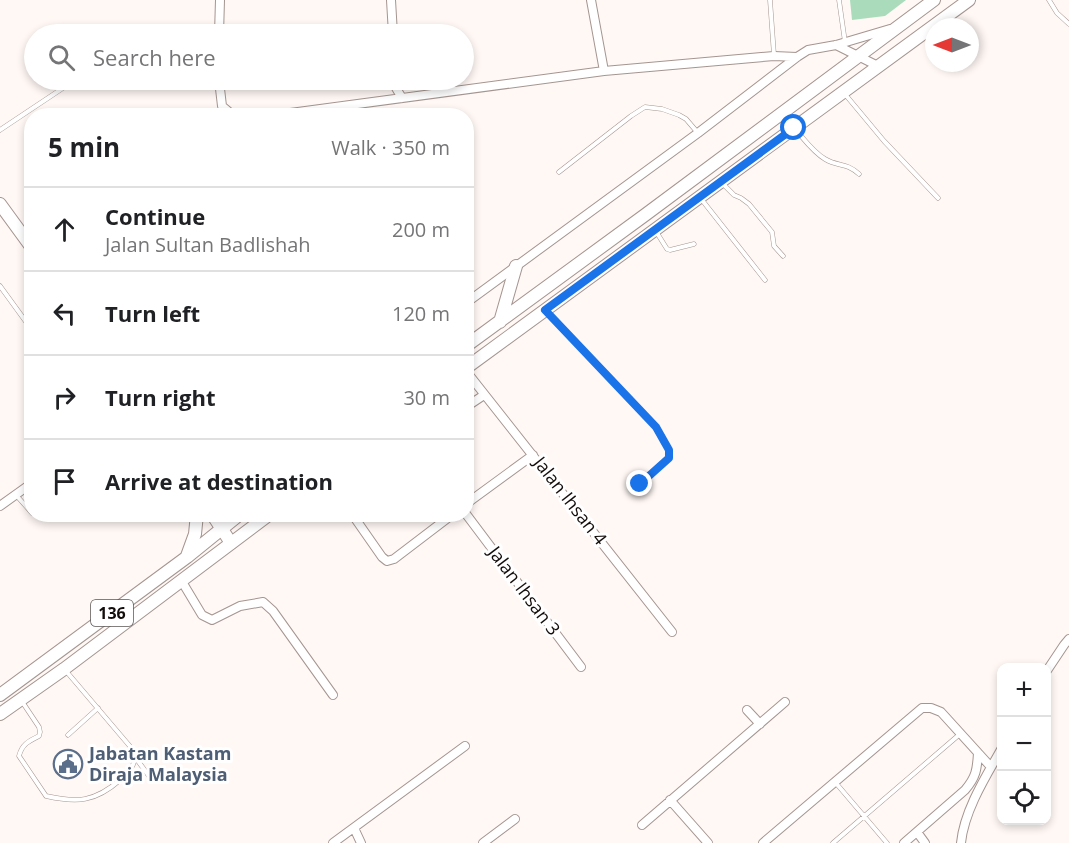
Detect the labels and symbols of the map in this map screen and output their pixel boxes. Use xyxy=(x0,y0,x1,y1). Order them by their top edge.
north arrow xyxy=(925,18,979,72)
route start xyxy=(780,114,806,140)
street label: Jalan Ihsan 4 xyxy=(528,450,613,549)
route end xyxy=(626,470,652,496)
street label: Jalan Ihsan 3 xyxy=(482,539,566,640)
road number: 136 xyxy=(91,600,133,626)
place label: Jabatan Kastam Diraja Malaysia xyxy=(87,741,231,786)
public building icon: Jabatan Kastam Diraja Malaysia xyxy=(52,748,84,780)

